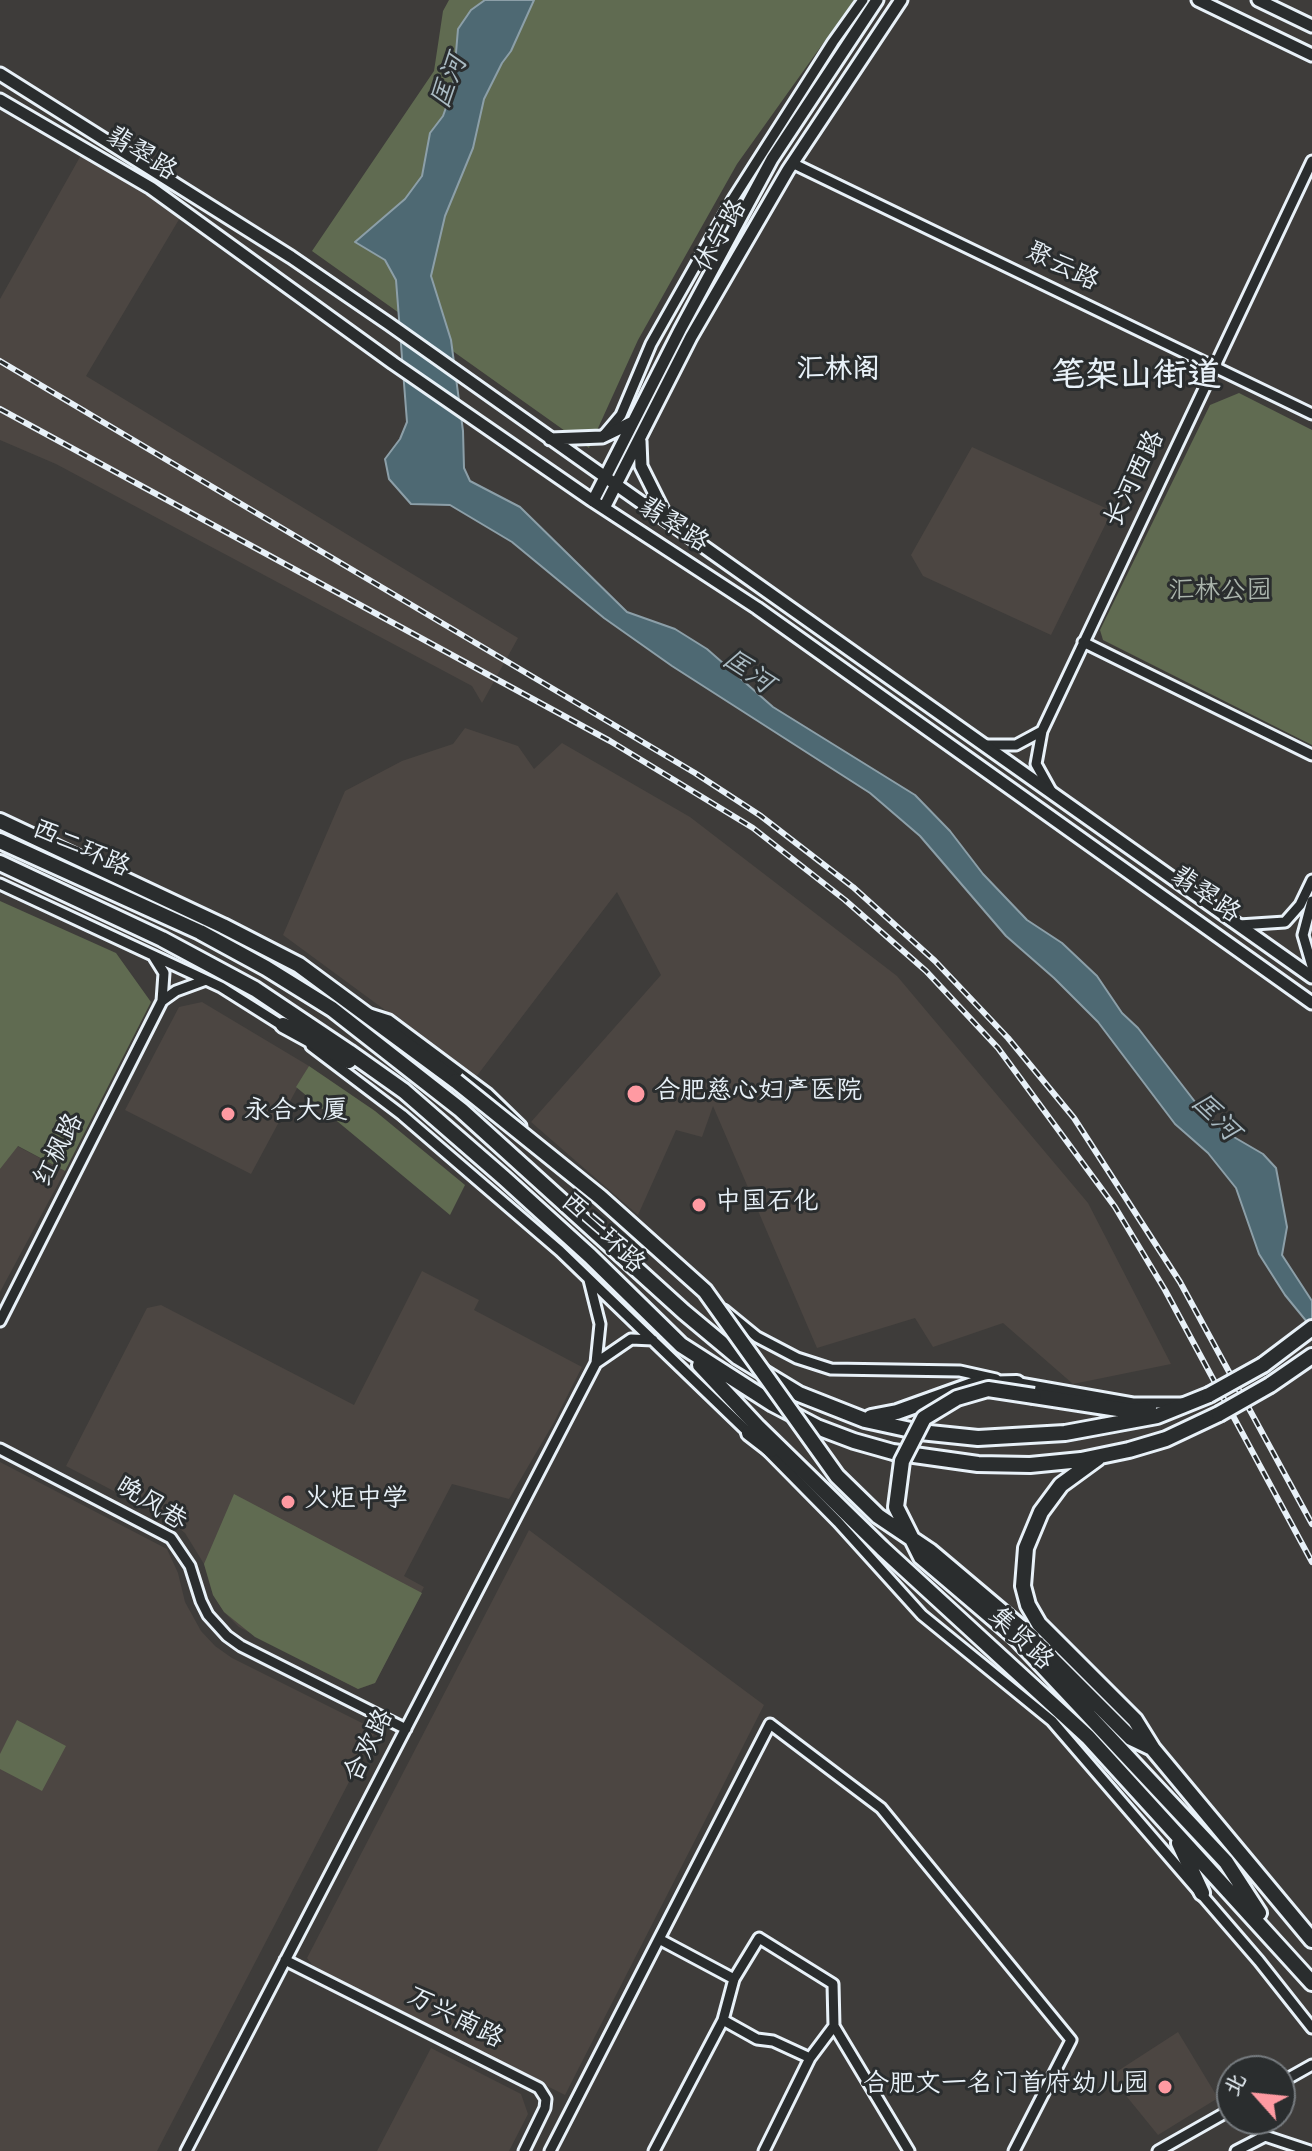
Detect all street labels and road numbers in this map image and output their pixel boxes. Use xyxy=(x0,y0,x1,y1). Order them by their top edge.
street label: 翡翠路 xyxy=(99,122,181,190)
street label: 休宁路 xyxy=(690,195,756,279)
street label: 聚云路 xyxy=(1019,238,1103,300)
street label: 长河西路 xyxy=(1100,426,1174,534)
street label: 翡翠路 xyxy=(631,493,713,561)
street label: 西二环路 xyxy=(26,816,134,886)
street label: 翡翠路 xyxy=(1163,862,1245,932)
street label: 红枫路 xyxy=(29,1109,93,1193)
street label: 西二环路 xyxy=(552,1188,650,1282)
street label: 晚风巷 xyxy=(109,1472,191,1540)
street label: 集贤路 xyxy=(980,1603,1058,1679)
street label: 合欢路 xyxy=(339,1705,403,1789)
street label: 万兴南路 xyxy=(401,1982,507,2058)

